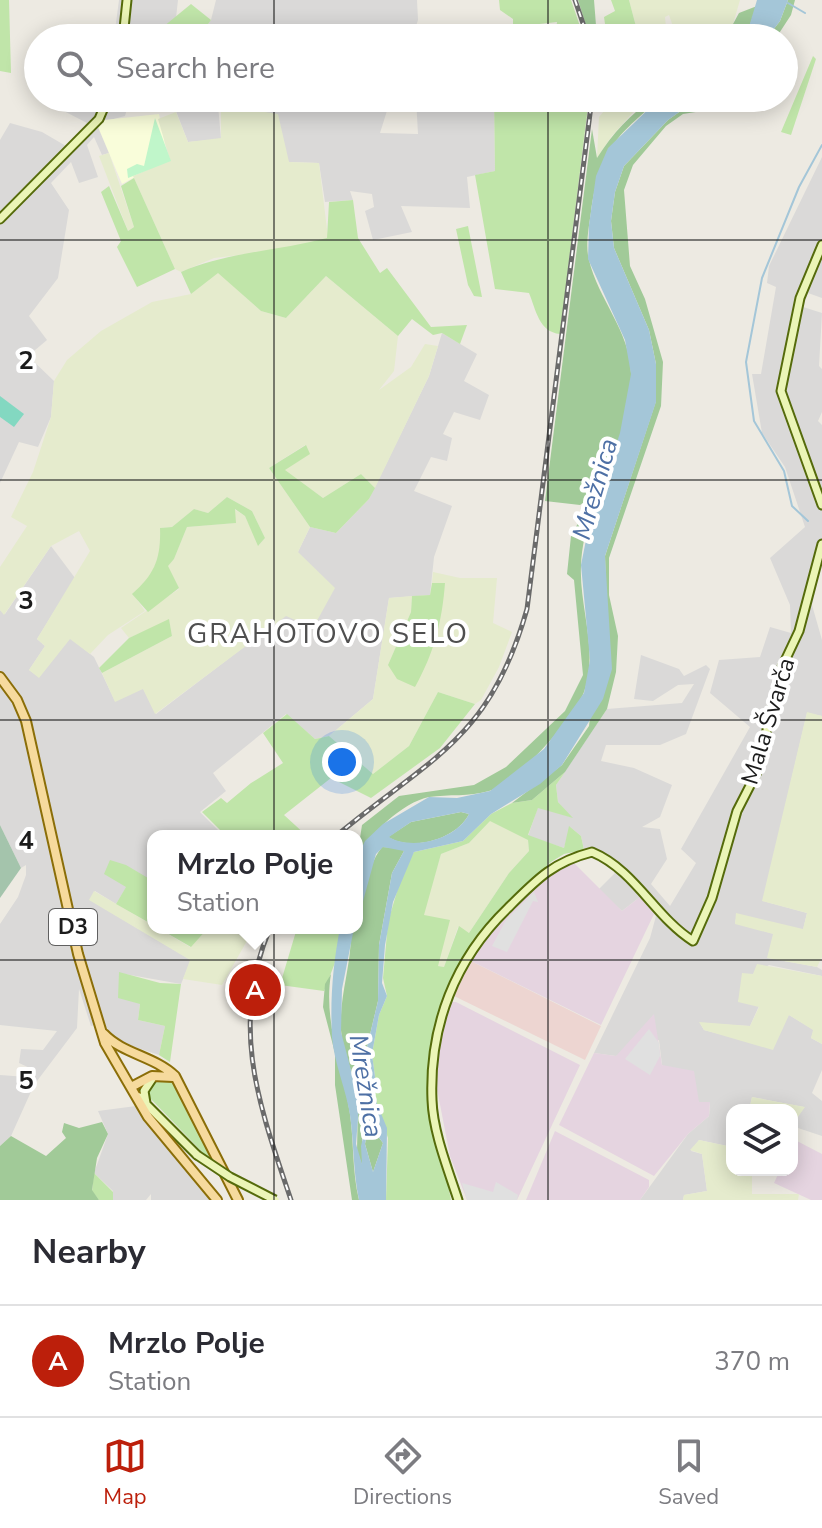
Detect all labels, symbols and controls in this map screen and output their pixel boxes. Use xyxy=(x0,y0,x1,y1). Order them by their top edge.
search box xyxy=(24,24,798,112)
icon: search xyxy=(52,46,96,90)
text: Search here xyxy=(116,48,275,89)
text: 2 xyxy=(18,343,34,378)
water label: Mrežnica xyxy=(564,434,626,544)
text: 3 xyxy=(18,583,34,618)
district label: GRAHOTOVO SELO xyxy=(187,615,469,653)
street label: Mala Švarča xyxy=(734,654,802,788)
your location xyxy=(322,742,362,782)
text: 4 xyxy=(18,823,34,858)
popup xyxy=(147,830,363,934)
text: Mrzlo Polje xyxy=(177,844,333,885)
text: Station xyxy=(177,885,260,920)
road number: D3 xyxy=(49,909,97,945)
pin: A xyxy=(229,960,281,1020)
water label: Mrežnica xyxy=(341,1032,391,1140)
text: 5 xyxy=(18,1063,34,1098)
map controls xyxy=(726,1104,798,1176)
button: layers xyxy=(726,1104,798,1176)
text: Nearby xyxy=(32,1229,146,1275)
text: Mrzlo Polje xyxy=(108,1323,265,1364)
text: A xyxy=(48,1344,68,1379)
text: 370 m xyxy=(714,1344,790,1379)
text: Station xyxy=(108,1364,191,1399)
tab: Map xyxy=(103,1434,147,1512)
tab: Directions xyxy=(353,1434,452,1512)
tab: Saved xyxy=(658,1434,719,1512)

